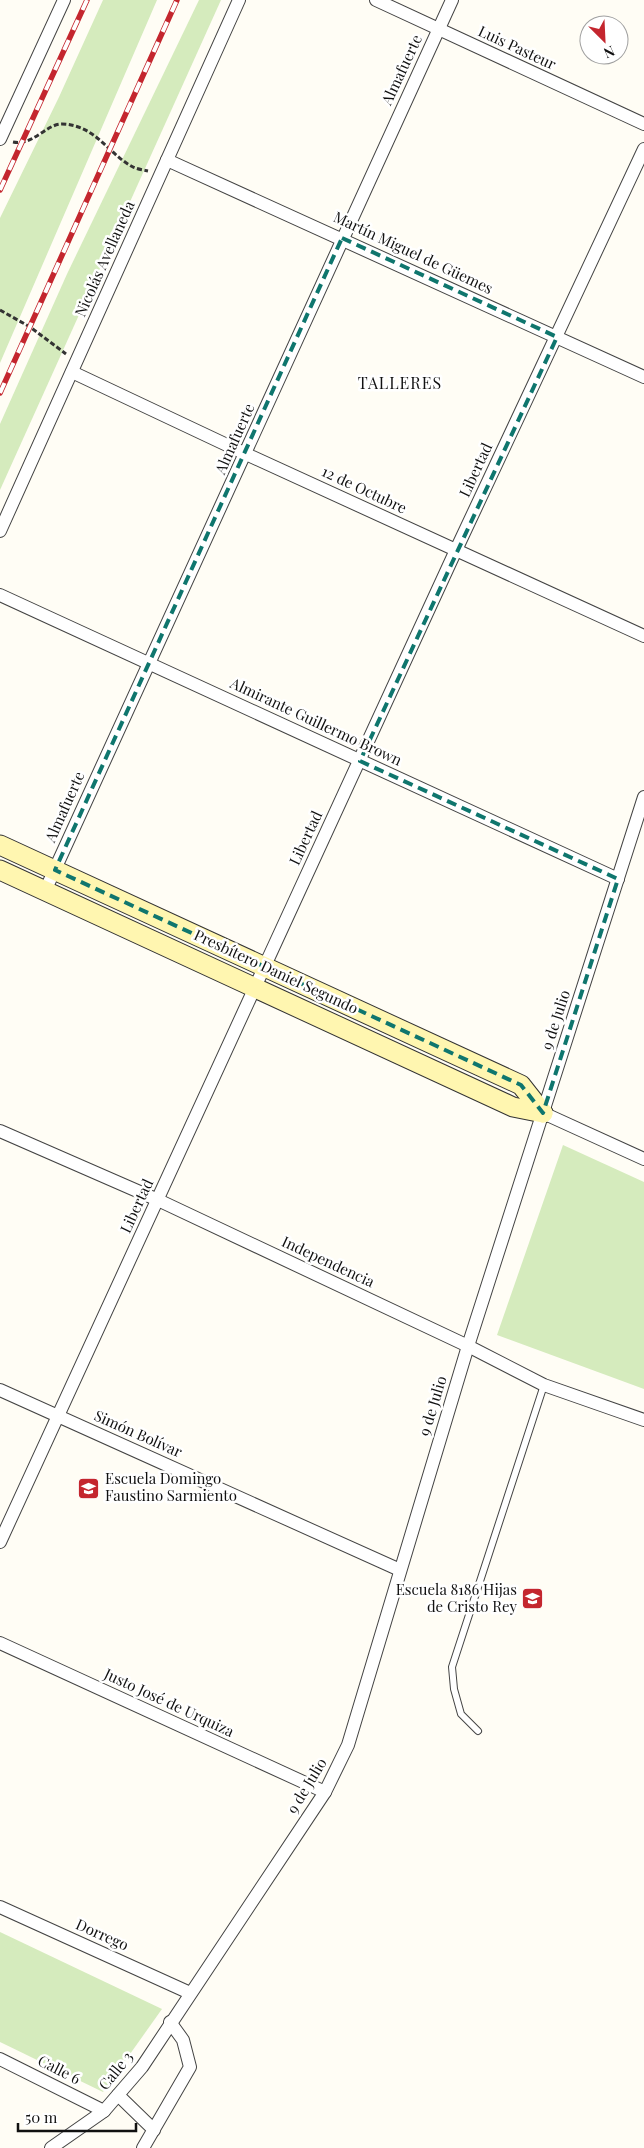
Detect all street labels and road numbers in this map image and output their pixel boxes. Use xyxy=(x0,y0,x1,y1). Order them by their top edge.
street label: Luis Pasteur xyxy=(475,20,560,74)
street label: Almafuerte xyxy=(376,31,426,109)
street label: Nicolás Avellaneda xyxy=(70,197,139,320)
street label: Martín Miguel de Güemes xyxy=(330,206,496,298)
street label: Almafuerte xyxy=(209,400,259,478)
street label: Libertad xyxy=(454,439,496,500)
street label: 12 de Octubre xyxy=(319,461,410,517)
street label: Almirante Guillermo Brown xyxy=(227,672,405,770)
street label: Almafuerte xyxy=(39,768,89,846)
street label: Libertad xyxy=(284,807,326,868)
street label: Presbítero Daniel Segundo xyxy=(191,924,362,1018)
street label: 9 de Julio xyxy=(536,987,574,1052)
street label: Libertad xyxy=(115,1175,157,1236)
street label: Independencia xyxy=(279,1231,378,1292)
street label: 9 de Julio xyxy=(413,1373,451,1438)
street label: Simón Bolívar xyxy=(91,1405,186,1462)
street label: Justo José de Urquiza xyxy=(100,1663,238,1741)
street label: 9 de Julio xyxy=(282,1754,331,1817)
street label: Dorrego xyxy=(73,1914,132,1955)
street label: Calle 3 xyxy=(94,2047,137,2094)
street label: Calle 6 xyxy=(35,2050,84,2088)

